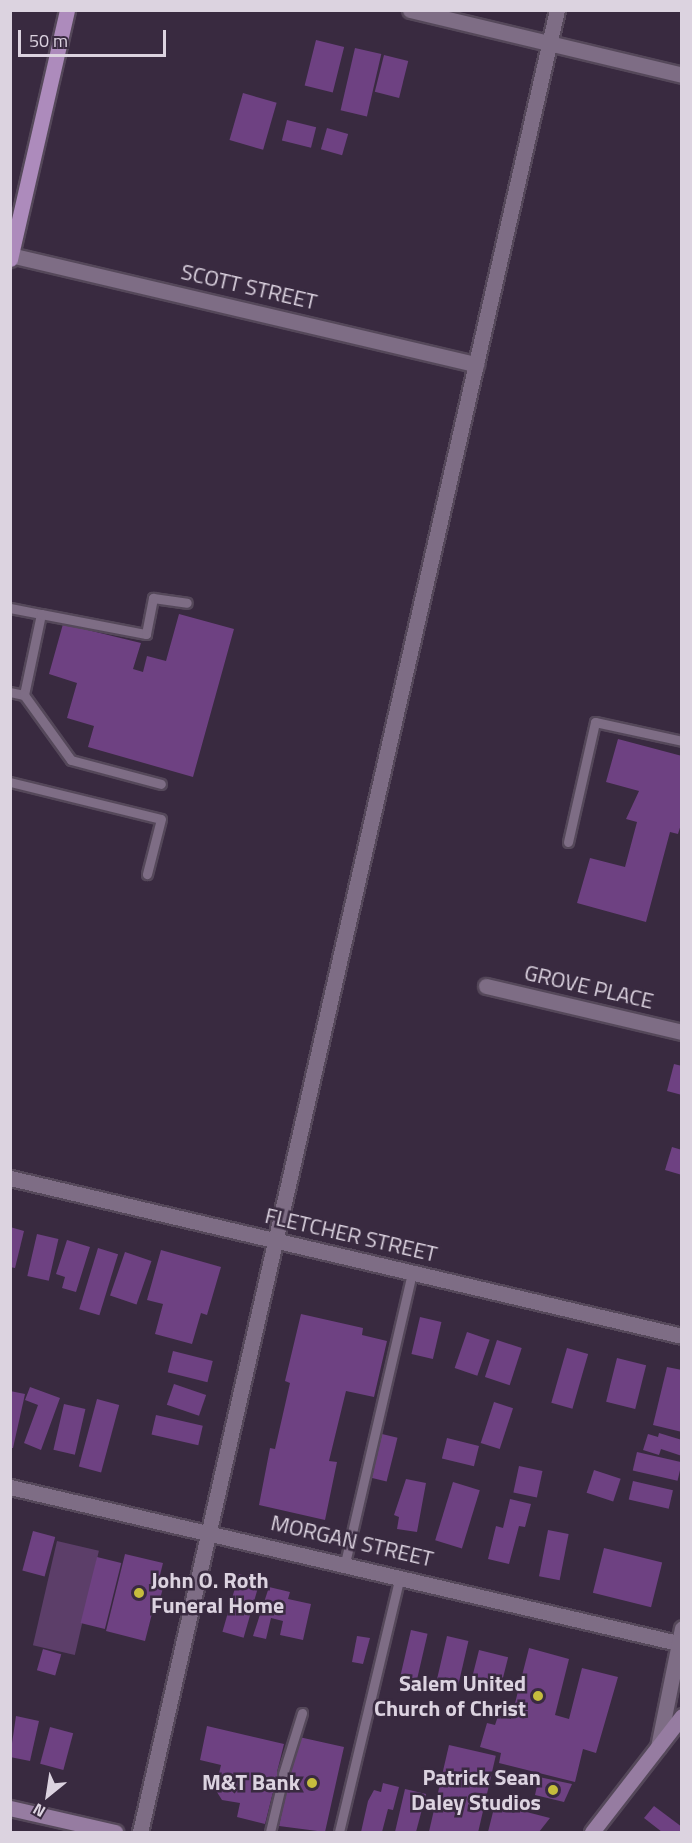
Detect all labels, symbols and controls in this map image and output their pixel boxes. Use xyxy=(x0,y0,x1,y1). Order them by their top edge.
scale bar xyxy=(21,18,170,56)
text: 50 m xyxy=(29,27,68,54)
street label: SCOTT STREET xyxy=(178,259,320,315)
street label: GROVE PLACE xyxy=(522,959,656,1015)
street label: FLETCHER STREET xyxy=(262,1202,440,1268)
street label: MORGAN STREET xyxy=(268,1509,436,1573)
place label: John O. Roth Funeral Home xyxy=(151,1567,284,1618)
marker: John O. Roth Funeral Home xyxy=(132,1586,146,1600)
place label: Salem United Church of Christ xyxy=(374,1670,526,1722)
marker: Salem United Church of Christ xyxy=(531,1689,545,1703)
place label: Patrick Sean Daley Studios xyxy=(411,1764,541,1816)
north arrow xyxy=(18,1765,78,1825)
place label: M&T Bank xyxy=(202,1770,300,1796)
marker: M&T Bank xyxy=(305,1776,319,1790)
marker: Patrick Sean Daley Studios xyxy=(546,1783,560,1797)
text: N xyxy=(28,1797,50,1824)

